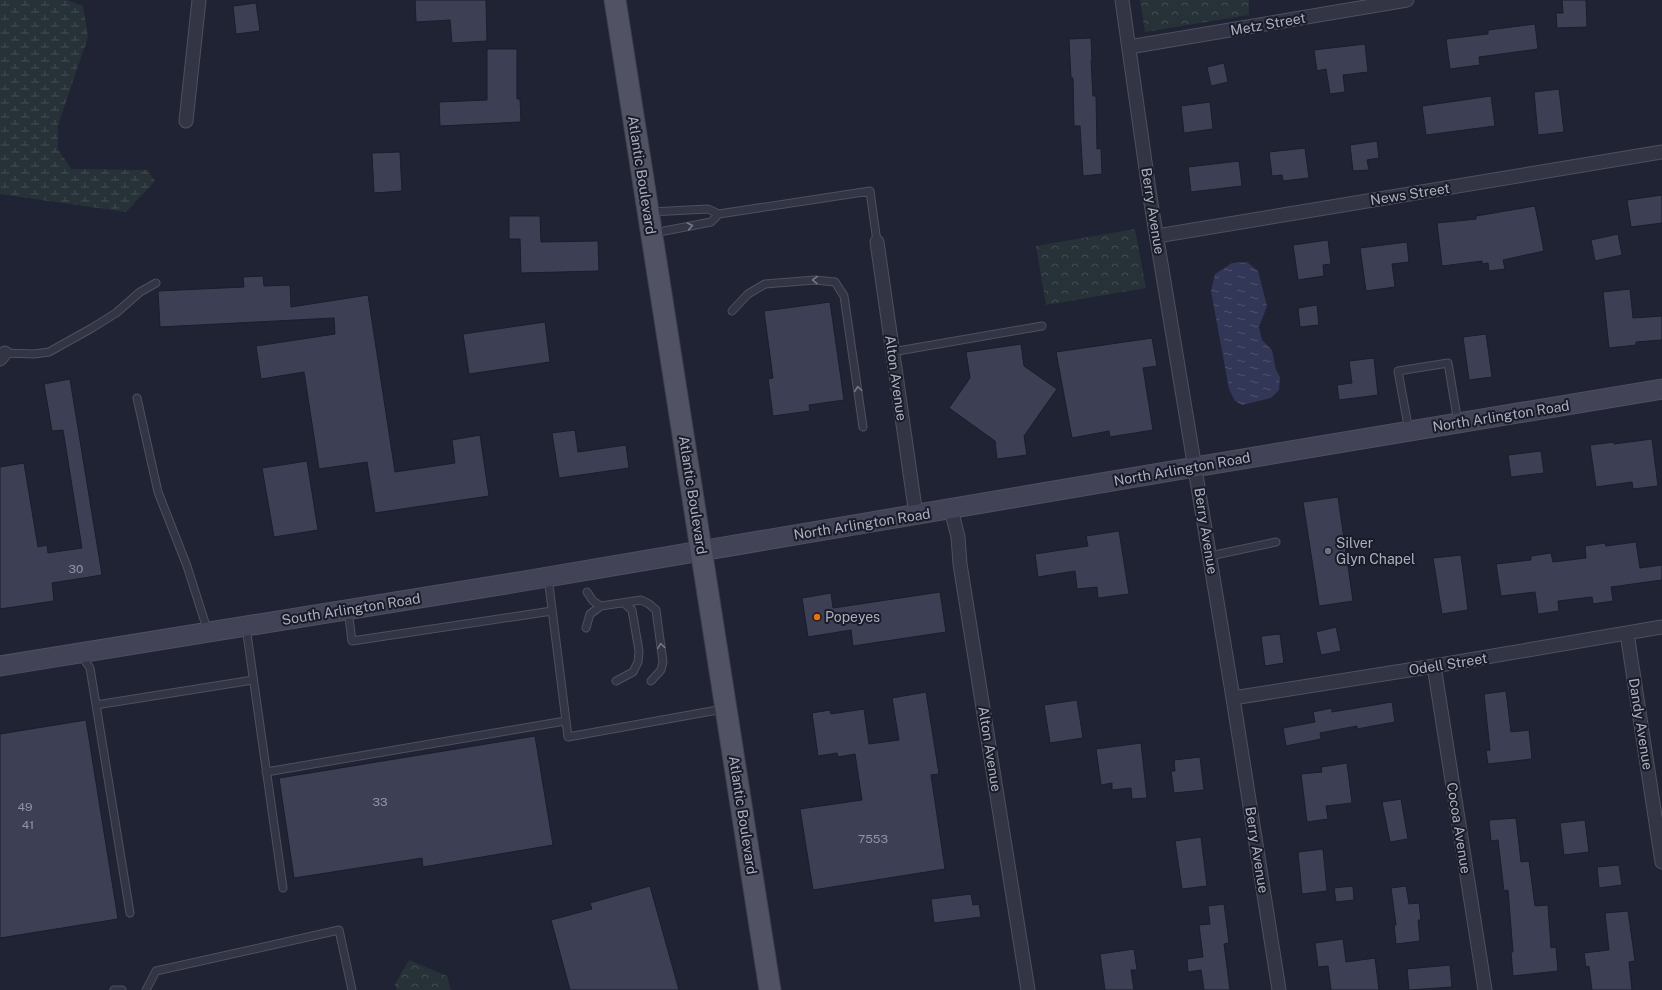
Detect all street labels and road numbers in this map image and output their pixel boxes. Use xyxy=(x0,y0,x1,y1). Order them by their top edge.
street label: Metz Street xyxy=(1229,9,1307,39)
street label: Atlantic Boulevard xyxy=(625,115,659,235)
street label: Berry Avenue xyxy=(1138,167,1168,255)
street label: News Street xyxy=(1369,180,1451,208)
street label: Alton Avenue xyxy=(882,334,910,422)
street label: North Arlington Road xyxy=(1431,397,1571,435)
street label: Atlantic Boulevard xyxy=(676,435,710,555)
street label: North Arlington Road xyxy=(1112,449,1252,489)
street label: Berry Avenue xyxy=(1191,487,1221,575)
street label: North Arlington Road xyxy=(792,505,932,543)
street label: South Arlington Road xyxy=(281,590,421,628)
street label: Odell Street xyxy=(1408,650,1488,678)
street label: Dandy Avenue xyxy=(1626,677,1656,771)
street label: Alton Avenue xyxy=(975,705,1005,793)
street label: Atlantic Boulevard xyxy=(726,755,760,875)
street label: Cocoa Avenue xyxy=(1444,781,1474,875)
street label: Berry Avenue xyxy=(1242,806,1272,894)

